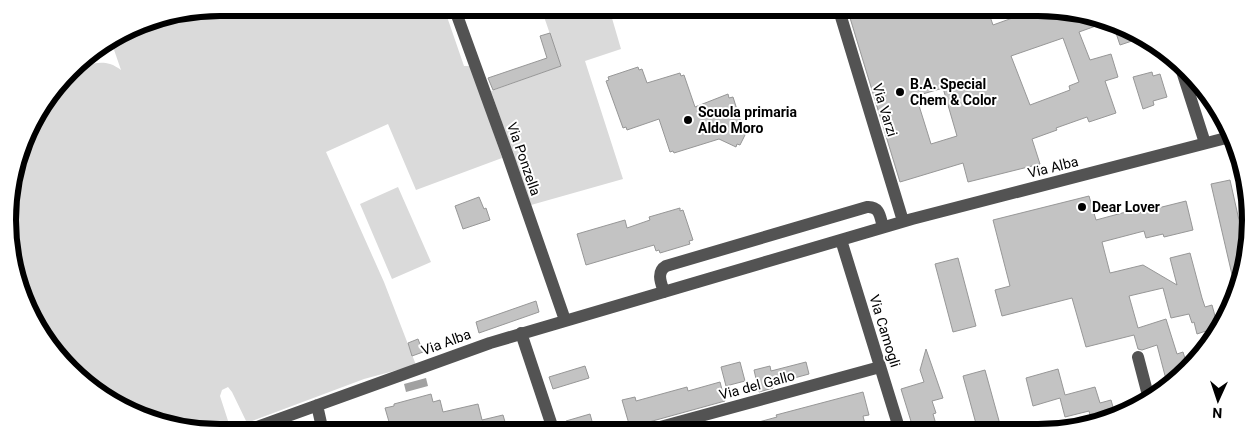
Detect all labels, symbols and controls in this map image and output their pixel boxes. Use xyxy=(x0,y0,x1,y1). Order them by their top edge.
place label: B.A. Special Chem & Color xyxy=(910,76,997,108)
street label: Via Varzi xyxy=(869,81,901,139)
marker: B.A. Special Chem & Color xyxy=(894,86,906,98)
place label: Scuola primaria Aldo Moro xyxy=(698,104,797,136)
marker: Scuola primaria Aldo Moro xyxy=(682,114,694,126)
street label: Via Ponzella xyxy=(504,120,544,198)
street label: Via Alba xyxy=(1026,153,1080,181)
place label: Dear Lover xyxy=(1092,199,1160,215)
marker: Dear Lover xyxy=(1076,201,1088,213)
street label: Via Camogli xyxy=(866,293,904,369)
street label: Via Alba xyxy=(419,326,473,358)
street label: Via del Gallo xyxy=(717,367,797,403)
north arrow xyxy=(1193,375,1243,425)
text: N xyxy=(1212,405,1223,421)

